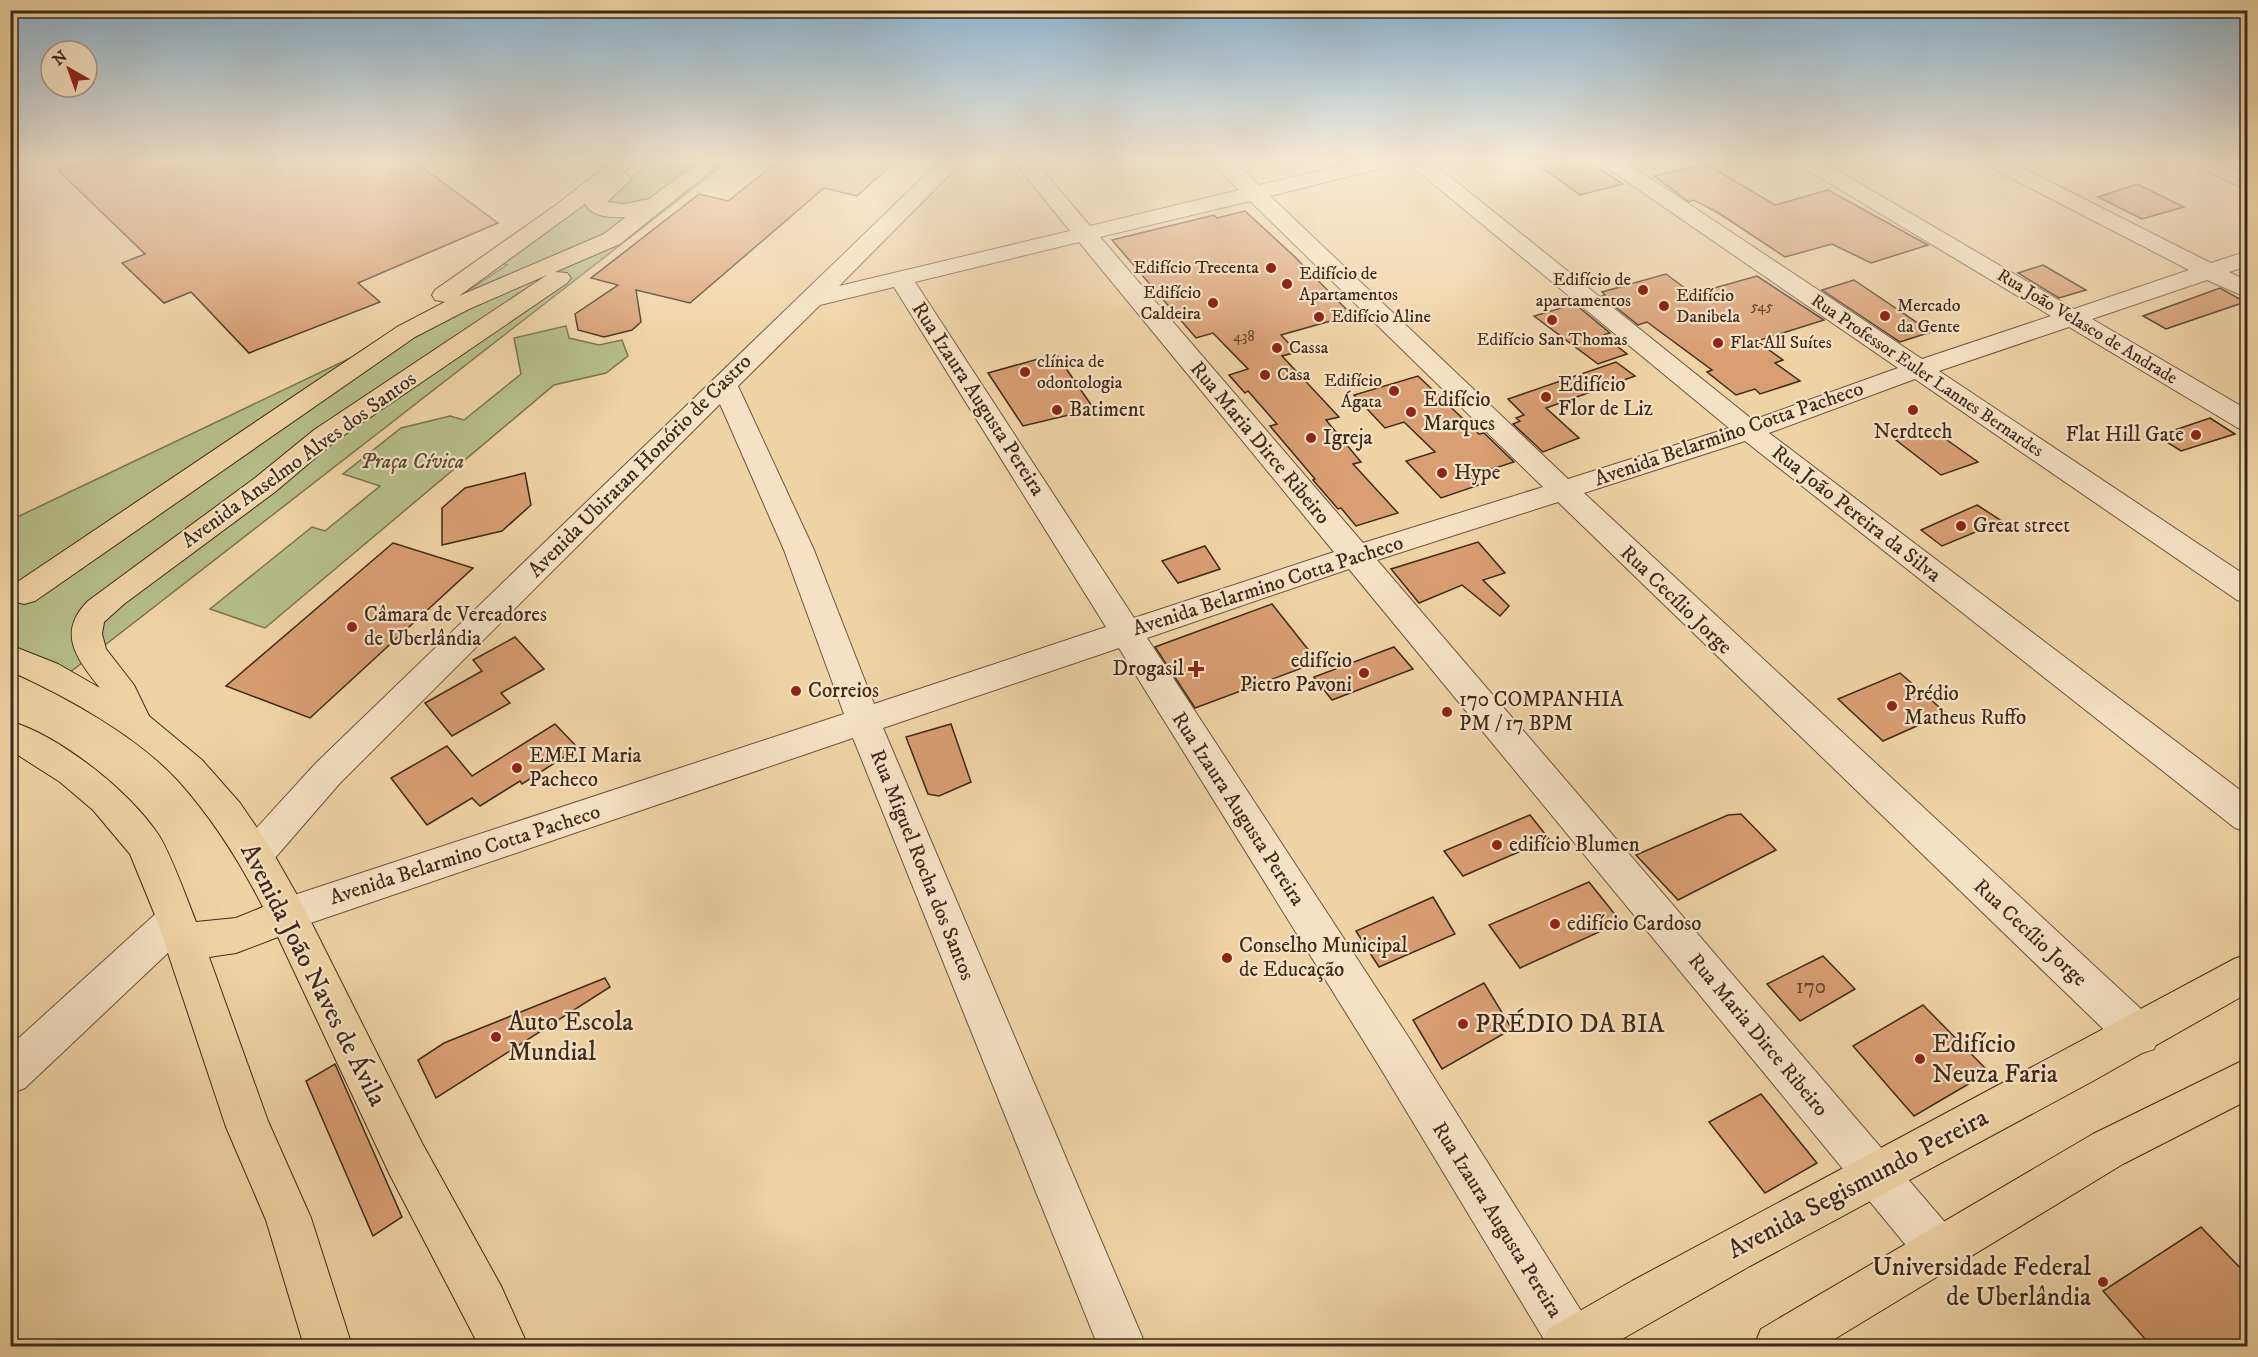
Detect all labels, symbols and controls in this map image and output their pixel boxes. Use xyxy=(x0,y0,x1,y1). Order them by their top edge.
north arrow xyxy=(39,39,99,99)
text: N xyxy=(49,46,71,70)
place label: Edifício Trecenta xyxy=(1133,257,1259,279)
marker: Edifício Trecenta xyxy=(1264,261,1278,275)
place label: Edifício de Apartamentos xyxy=(1299,263,1398,306)
street label: Rua João Velasco de Andrade xyxy=(1993,264,2181,390)
place label: Edifício de apartamentos xyxy=(1536,269,1631,312)
marker: Edifício de Apartamentos xyxy=(1280,277,1294,291)
place label: Edifício Caldeira xyxy=(1141,282,1201,325)
marker: Edifício de apartamentos xyxy=(1636,283,1650,297)
place label: Edifício Danibela xyxy=(1676,285,1740,328)
street label: Rua Professor Euler Lannes Bernardes xyxy=(1807,290,2047,462)
place label: Mercado da Gente xyxy=(1897,295,1961,338)
marker: Edifício Caldeira xyxy=(1206,296,1220,310)
street label: Rua Izaura Augusta Pereira xyxy=(906,297,1050,501)
house number: 545 xyxy=(1751,297,1774,316)
marker: Edifício Danibela xyxy=(1657,299,1671,313)
place label: Edifício Aline xyxy=(1331,306,1431,328)
marker: Mercado da Gente xyxy=(1878,309,1892,323)
marker: Edifício Aline xyxy=(1312,310,1326,324)
marker: Edifício San Thomas xyxy=(1545,313,1559,327)
house number: 438 xyxy=(1233,327,1255,346)
place label: Edifício San Thomas xyxy=(1476,329,1628,351)
place label: Flat All Suítes xyxy=(1730,332,1832,354)
marker: Flat All Suítes xyxy=(1711,336,1725,350)
place label: Cassa xyxy=(1289,337,1329,359)
marker: Cassa xyxy=(1270,341,1284,355)
street label: Avenida Ubiratan Honório de Castro xyxy=(523,349,757,583)
place label: clínica de odontologia xyxy=(1037,351,1123,394)
street label: Rua Maria Dirce Ribeiro xyxy=(1184,356,1336,530)
place label: Casa xyxy=(1277,364,1311,386)
marker: clínica de odontologia xyxy=(1018,365,1032,379)
street label: Avenida Anselmo Alves dos Santos xyxy=(177,366,421,554)
marker: Casa xyxy=(1258,368,1272,382)
place label: Edifício Ágata xyxy=(1324,370,1382,413)
place label: Edifício Flor de Liz xyxy=(1558,372,1653,422)
street label: Avenida Belarmino Cotta Pacheco xyxy=(1591,376,1867,492)
marker: Edifício Ágata xyxy=(1387,384,1401,398)
place label: Edifício Marques xyxy=(1423,387,1495,437)
marker: Edifício Flor de Liz xyxy=(1539,390,1553,404)
place label: Batiment xyxy=(1069,397,1146,423)
marker: Batiment xyxy=(1050,403,1064,417)
marker: Nerdtech xyxy=(1906,403,1920,417)
marker: Edifício Marques xyxy=(1404,405,1418,419)
place label: Nerdtech xyxy=(1873,419,1953,445)
place label: Flat Hill Gate xyxy=(2065,422,2184,448)
place label: Igreja xyxy=(1323,425,1372,451)
marker: Flat Hill Gate xyxy=(2189,428,2203,442)
marker: Igreja xyxy=(1304,431,1318,445)
street label: Rua João Pereira da Silva xyxy=(1766,440,1946,588)
park label: Praça Cívica xyxy=(360,449,464,475)
place label: Hype xyxy=(1454,460,1501,486)
marker: Hype xyxy=(1435,466,1449,480)
place label: Great street xyxy=(1973,513,2070,539)
marker: Great street xyxy=(1954,519,1968,533)
street label: Avenida Belarmino Cotta Pacheco xyxy=(1129,530,1407,642)
street label: Rua Cecílio Jorge xyxy=(1614,540,1738,660)
place label: Câmara de Vereadores de Uberlândia xyxy=(364,602,547,652)
marker: Câmara de Vereadores de Uberlândia xyxy=(345,620,359,634)
place label: edifício Pietro Pavoni xyxy=(1240,648,1352,698)
place label: Drogasil xyxy=(1112,656,1185,682)
marker: Drogasil xyxy=(1189,662,1203,676)
marker: edifício Pietro Pavoni xyxy=(1357,666,1371,680)
place label: Correios xyxy=(808,678,879,704)
place label: Prédio Matheus Ruffo xyxy=(1904,681,2026,731)
marker: Correios xyxy=(789,684,803,698)
place label: 170 COMPANHIA PM / 17 BPM xyxy=(1459,687,1624,737)
marker: Prédio Matheus Ruffo xyxy=(1885,699,1899,713)
marker: 170 COMPANHIA PM / 17 BPM xyxy=(1440,705,1454,719)
street label: Rua Izaura Augusta Pereira xyxy=(1166,707,1310,911)
place label: EMEI Maria Pacheco xyxy=(529,743,641,793)
street label: Rua Miguel Rocha dos Santos xyxy=(864,746,980,984)
marker: EMEI Maria Pacheco xyxy=(510,761,524,775)
street label: Avenida Belarmino Cotta Pacheco xyxy=(326,799,604,911)
place label: edifício Blumen xyxy=(1509,832,1640,858)
street label: Avenida João Naves de Ávila xyxy=(232,838,394,1112)
marker: edifício Blumen xyxy=(1490,838,1504,852)
street label: Rua Cecílio Jorge xyxy=(1968,874,2092,992)
place label: edifício Cardoso xyxy=(1567,911,1701,937)
marker: edifício Cardoso xyxy=(1548,917,1562,931)
place label: Conselho Municipal de Educação xyxy=(1239,933,1408,983)
street label: Rua Maria Dirce Ribeiro xyxy=(1682,948,1834,1122)
marker: Conselho Municipal de Educação xyxy=(1220,951,1234,965)
house number: 170 xyxy=(1796,974,1826,1000)
place label: Auto Escola Mundial xyxy=(508,1006,633,1069)
place label: PRÉDIO DA BIA xyxy=(1475,1008,1665,1041)
marker: PRÉDIO DA BIA xyxy=(1456,1017,1470,1031)
place label: Edifício Neuza Faria xyxy=(1932,1028,2058,1091)
marker: Auto Escola Mundial xyxy=(489,1030,503,1044)
marker: Edifício Neuza Faria xyxy=(1913,1052,1927,1066)
street label: Avenida Segismundo Pereira xyxy=(1722,1101,1994,1267)
street label: Rua Izaura Augusta Pereira xyxy=(1426,1117,1568,1323)
place label: Universidade Federal de Uberlândia xyxy=(1872,1251,2091,1314)
marker: Universidade Federal de Uberlândia xyxy=(2096,1275,2110,1289)

